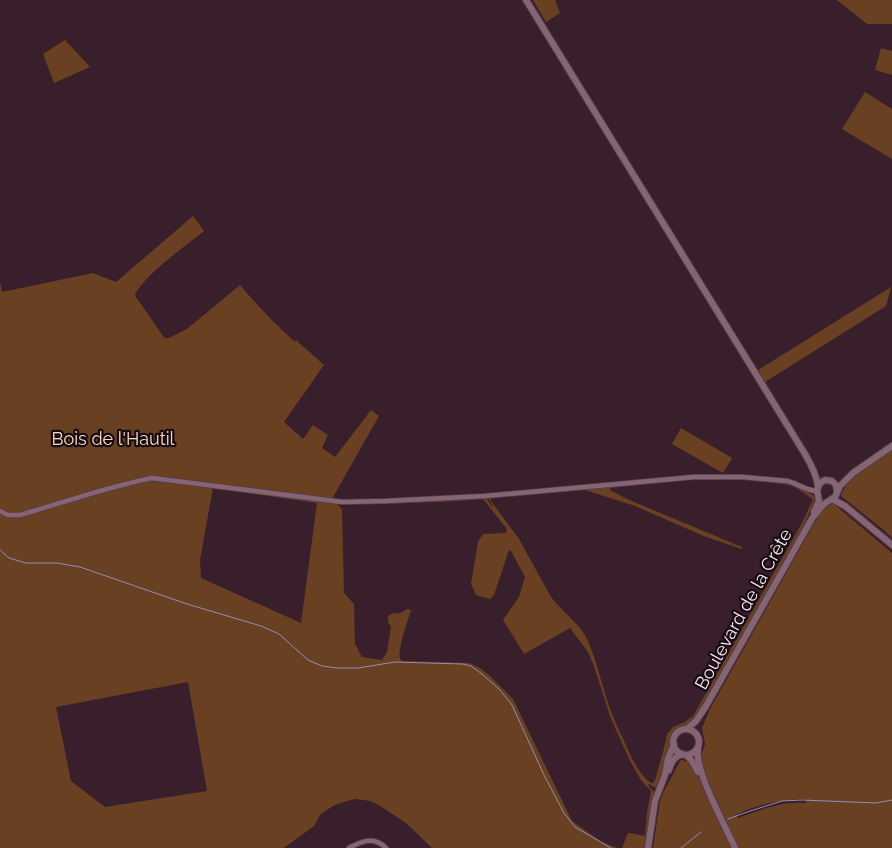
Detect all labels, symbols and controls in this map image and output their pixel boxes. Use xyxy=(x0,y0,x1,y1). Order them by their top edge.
park label: Bois de l'Hautil xyxy=(52,428,175,449)
street label: Boulevard de la Crête xyxy=(690,525,796,693)

